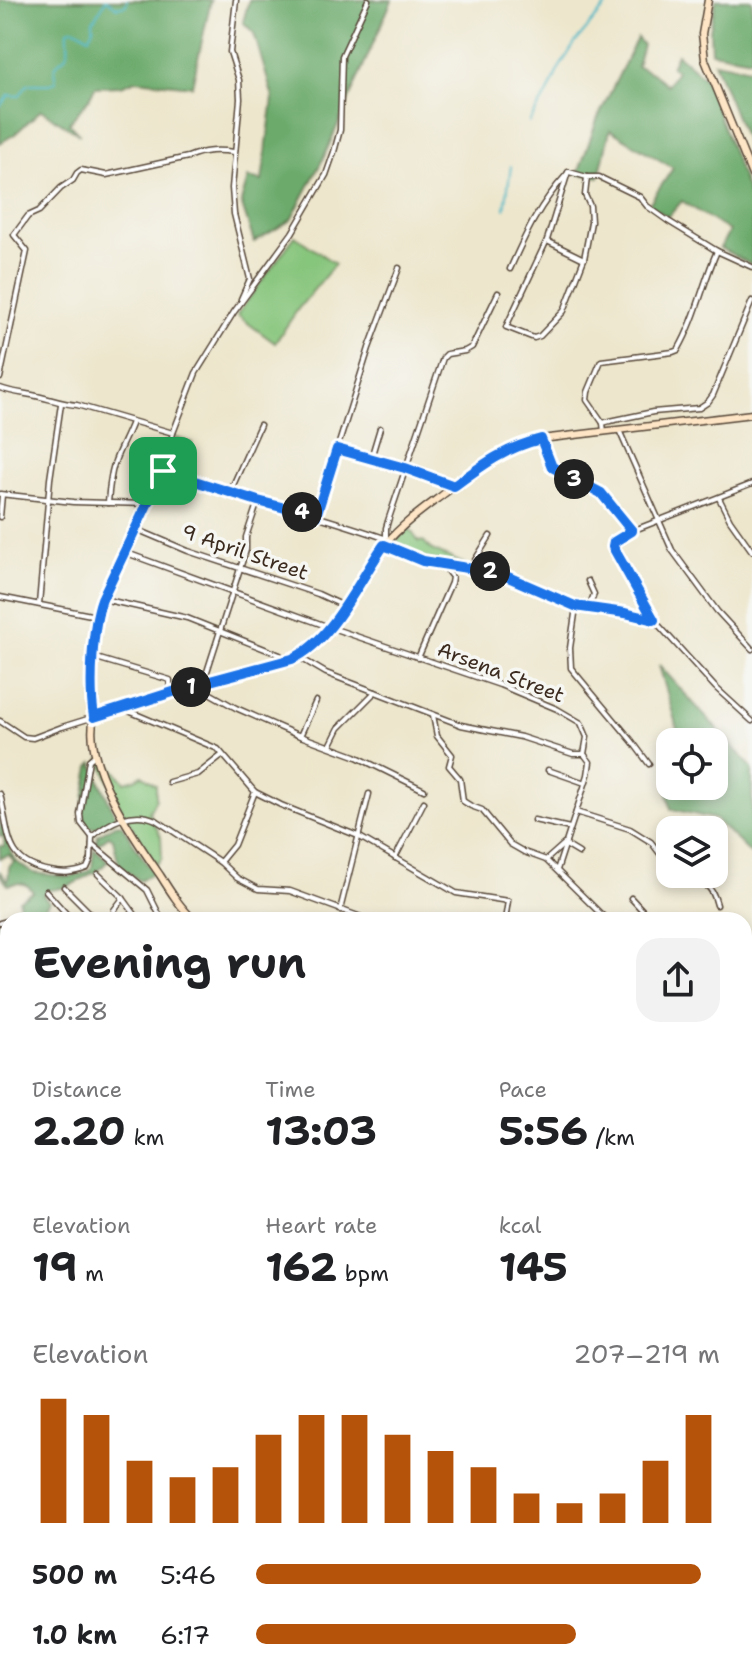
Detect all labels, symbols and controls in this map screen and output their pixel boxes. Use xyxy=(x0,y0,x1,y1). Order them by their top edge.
pin xyxy=(129,437,197,505)
icon: arrive xyxy=(141,449,185,493)
pin: 3 xyxy=(554,459,594,499)
text: 3 xyxy=(566,464,582,493)
pin: 4 xyxy=(282,492,322,532)
text: 4 xyxy=(294,497,310,526)
street label: 9 April Street xyxy=(178,518,312,586)
pin: 2 xyxy=(470,551,510,591)
text: 2 xyxy=(482,556,498,585)
street label: Arsena Street xyxy=(434,636,568,708)
pin: 1 xyxy=(171,667,211,707)
text: 1 xyxy=(186,672,196,701)
map controls xyxy=(656,728,728,888)
button: locate xyxy=(656,728,728,800)
button: layers xyxy=(656,816,728,888)
text: Evening run xyxy=(32,933,306,992)
button: share xyxy=(636,938,720,1022)
text: 20:28 xyxy=(32,993,108,1028)
text: Distance xyxy=(32,1075,122,1104)
text: Time xyxy=(265,1075,316,1104)
text: Pace xyxy=(499,1075,547,1104)
text: 2.20 xyxy=(32,1104,126,1158)
text: 13:03 xyxy=(265,1104,377,1158)
text: 5:56 xyxy=(499,1104,588,1158)
text: km xyxy=(126,1123,165,1152)
text: /km xyxy=(588,1123,635,1152)
text: Elevation xyxy=(32,1211,130,1240)
text: Heart rate xyxy=(265,1211,377,1240)
text: kcal xyxy=(499,1211,541,1240)
text: 19 xyxy=(32,1240,78,1294)
text: 162 xyxy=(265,1240,337,1294)
text: 145 xyxy=(499,1240,568,1294)
text: m xyxy=(78,1259,104,1288)
text: bpm xyxy=(337,1259,389,1288)
text: Elevation xyxy=(32,1336,148,1371)
text: 207–219 m xyxy=(573,1336,720,1371)
text: 500 m xyxy=(32,1557,117,1592)
text: 5:46 xyxy=(160,1557,216,1592)
text: 1.0 km xyxy=(32,1617,117,1652)
text: 6:17 xyxy=(160,1617,210,1652)

